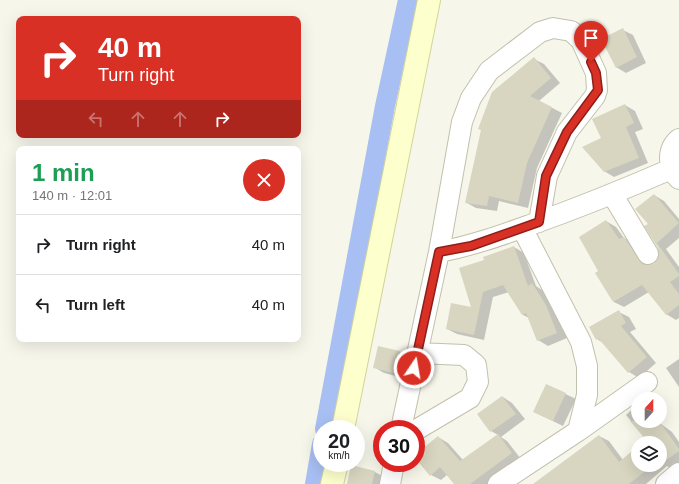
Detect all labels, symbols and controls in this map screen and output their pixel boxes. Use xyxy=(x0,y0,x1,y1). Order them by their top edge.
pin xyxy=(574,21,608,62)
icon: arrive xyxy=(580,27,602,49)
icon: right xyxy=(32,32,84,84)
text: 40 m xyxy=(98,32,162,63)
text: Turn right xyxy=(98,65,174,85)
icon: left xyxy=(85,108,107,130)
icon: ahead xyxy=(127,108,149,130)
icon: ahead xyxy=(169,108,191,130)
icon: right xyxy=(211,108,233,130)
text: 1 min xyxy=(32,159,95,186)
button: close xyxy=(243,159,285,201)
text: 140 m · 12:01 xyxy=(32,188,112,203)
icon: right xyxy=(32,234,54,256)
text: Turn right xyxy=(66,236,136,253)
text: 40 m xyxy=(252,236,285,253)
icon: left xyxy=(32,294,54,316)
text: Turn left xyxy=(66,296,125,313)
text: 40 m xyxy=(252,296,285,313)
position arrow xyxy=(393,347,435,389)
north arrow xyxy=(631,392,667,428)
map controls xyxy=(631,392,667,472)
speed limit sign: 30 xyxy=(373,420,425,472)
text: 20 xyxy=(328,430,350,452)
button: layers xyxy=(631,436,667,472)
text: km/h xyxy=(328,450,350,461)

